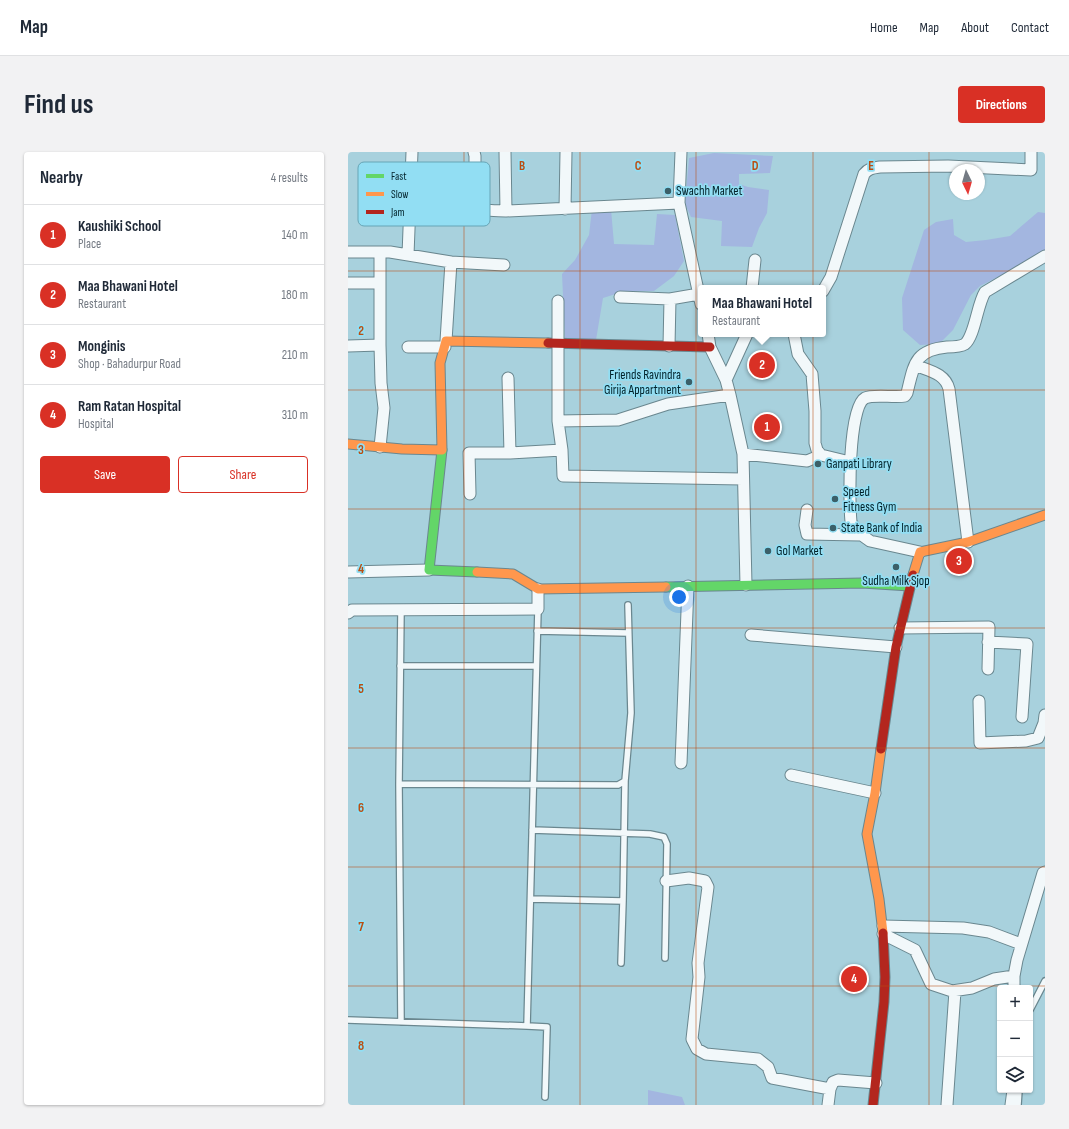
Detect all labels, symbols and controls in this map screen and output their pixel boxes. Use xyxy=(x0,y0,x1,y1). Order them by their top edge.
text: Map xyxy=(20,16,48,39)
text: Home xyxy=(870,19,898,36)
text: Map xyxy=(920,19,939,36)
text: About xyxy=(961,19,989,36)
text: Contact xyxy=(1011,19,1049,36)
button: Directions xyxy=(958,86,1045,123)
text: Find us xyxy=(24,88,93,121)
text: B xyxy=(519,158,525,174)
text: C xyxy=(635,158,642,174)
text: D xyxy=(752,158,759,174)
text: E xyxy=(868,158,874,174)
legend xyxy=(358,162,490,226)
north arrow xyxy=(949,164,985,200)
text: Nearby xyxy=(40,168,83,188)
text: 4 results xyxy=(271,170,308,186)
text: Fast xyxy=(391,170,407,183)
place label: Swachh Market xyxy=(676,183,742,199)
marker: Swachh Market xyxy=(663,186,673,196)
text: Slow xyxy=(391,188,408,201)
text: Jam xyxy=(390,206,405,219)
text: Kaushiki School xyxy=(78,217,161,236)
text: 1 xyxy=(50,227,56,243)
text: 140 m xyxy=(282,227,308,243)
text: Place xyxy=(78,236,101,252)
text: Maa Bhawani Hotel xyxy=(78,277,178,296)
popup xyxy=(698,285,826,337)
text: 2 xyxy=(50,287,56,303)
text: 180 m xyxy=(282,287,308,303)
text: Maa Bhawani Hotel xyxy=(712,294,812,313)
text: Restaurant xyxy=(78,296,126,312)
text: Restaurant xyxy=(712,313,760,329)
text: 2 xyxy=(358,323,364,339)
text: Monginis xyxy=(78,337,126,356)
text: 3 xyxy=(50,347,56,363)
text: 210 m xyxy=(282,347,308,363)
pin: 2 xyxy=(749,350,775,380)
text: Shop · Bahadurpur Road xyxy=(78,356,181,372)
place label: Friends Ravindra Girija Appartment xyxy=(604,367,681,398)
marker: Friends Ravindra Girija Appartment xyxy=(684,377,694,387)
text: Ram Ratan Hospital xyxy=(78,397,181,416)
text: 4 xyxy=(50,407,56,423)
text: 310 m xyxy=(282,407,308,423)
pin: 1 xyxy=(754,412,780,442)
text: Hospital xyxy=(78,416,114,432)
text: 3 xyxy=(358,442,364,458)
button: Save xyxy=(40,456,170,493)
button: Share xyxy=(178,456,308,493)
place label: Ganpati Library xyxy=(826,456,892,472)
marker: Ganpati Library xyxy=(813,459,823,469)
place label: Speed Fitness Gym xyxy=(843,484,896,515)
marker: Speed Fitness Gym xyxy=(830,494,840,504)
place label: State Bank of India xyxy=(841,520,922,536)
marker: State Bank of India xyxy=(828,523,838,533)
place label: Gol Market xyxy=(776,543,823,559)
marker: Gol Market xyxy=(763,546,773,556)
pin: 3 xyxy=(946,546,972,576)
text: 4 xyxy=(358,561,364,577)
marker: Sudha Milk Sjop xyxy=(891,562,901,572)
place label: Sudha Milk Sjop xyxy=(862,573,930,589)
your location xyxy=(669,587,689,607)
text: 5 xyxy=(358,681,364,697)
text: 6 xyxy=(358,800,364,816)
text: 7 xyxy=(358,919,364,935)
pin: 4 xyxy=(841,964,867,994)
map controls xyxy=(997,985,1033,1093)
button: + xyxy=(997,985,1033,1021)
button: − xyxy=(997,1021,1033,1057)
text: 8 xyxy=(358,1038,364,1054)
button: layers xyxy=(997,1057,1033,1093)

